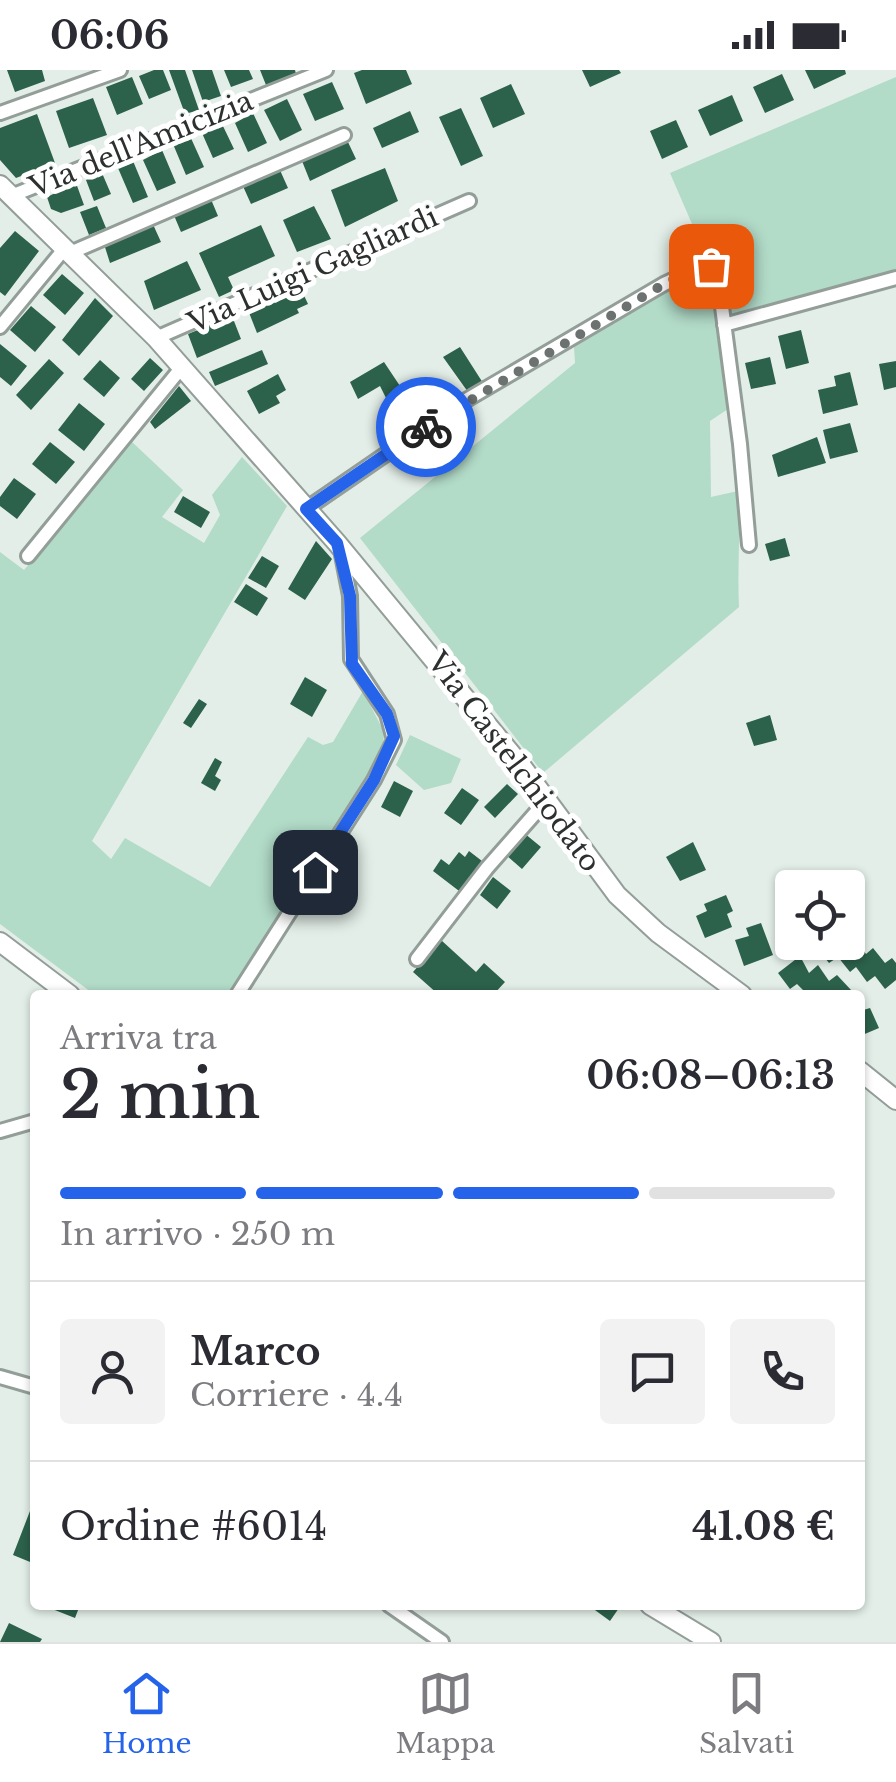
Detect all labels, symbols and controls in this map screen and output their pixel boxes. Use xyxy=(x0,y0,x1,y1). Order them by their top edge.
text: 06:06 xyxy=(50,12,169,59)
street label: Via dell'Amicizia xyxy=(23,83,258,205)
street label: Via Luigi Gagliardi xyxy=(182,199,443,341)
pin xyxy=(669,224,754,309)
icon: bag xyxy=(684,239,739,294)
courier xyxy=(376,377,476,477)
icon: bike xyxy=(399,400,454,455)
street label: Via Castelchiodato xyxy=(419,644,608,879)
pin xyxy=(273,830,358,915)
icon: home xyxy=(288,845,343,900)
map controls xyxy=(775,870,865,960)
button: locate xyxy=(775,870,865,960)
text: Arriva tra xyxy=(60,1018,217,1058)
text: 06:08–06:13 xyxy=(586,1052,835,1099)
text: 2 min xyxy=(60,1055,260,1136)
text: In arrivo · 250 m xyxy=(60,1214,335,1254)
button: person xyxy=(60,1319,165,1424)
button: chat xyxy=(600,1319,705,1424)
button: phone xyxy=(730,1319,835,1424)
text: Marco xyxy=(190,1328,321,1375)
text: Corriere · 4.4 xyxy=(190,1375,403,1415)
text: Ordine #6014 xyxy=(60,1503,327,1550)
text: 41.08 € xyxy=(692,1503,835,1550)
tab: Home xyxy=(102,1666,192,1761)
tab: Mappa xyxy=(396,1666,495,1761)
tab: Salvati xyxy=(699,1666,794,1761)

